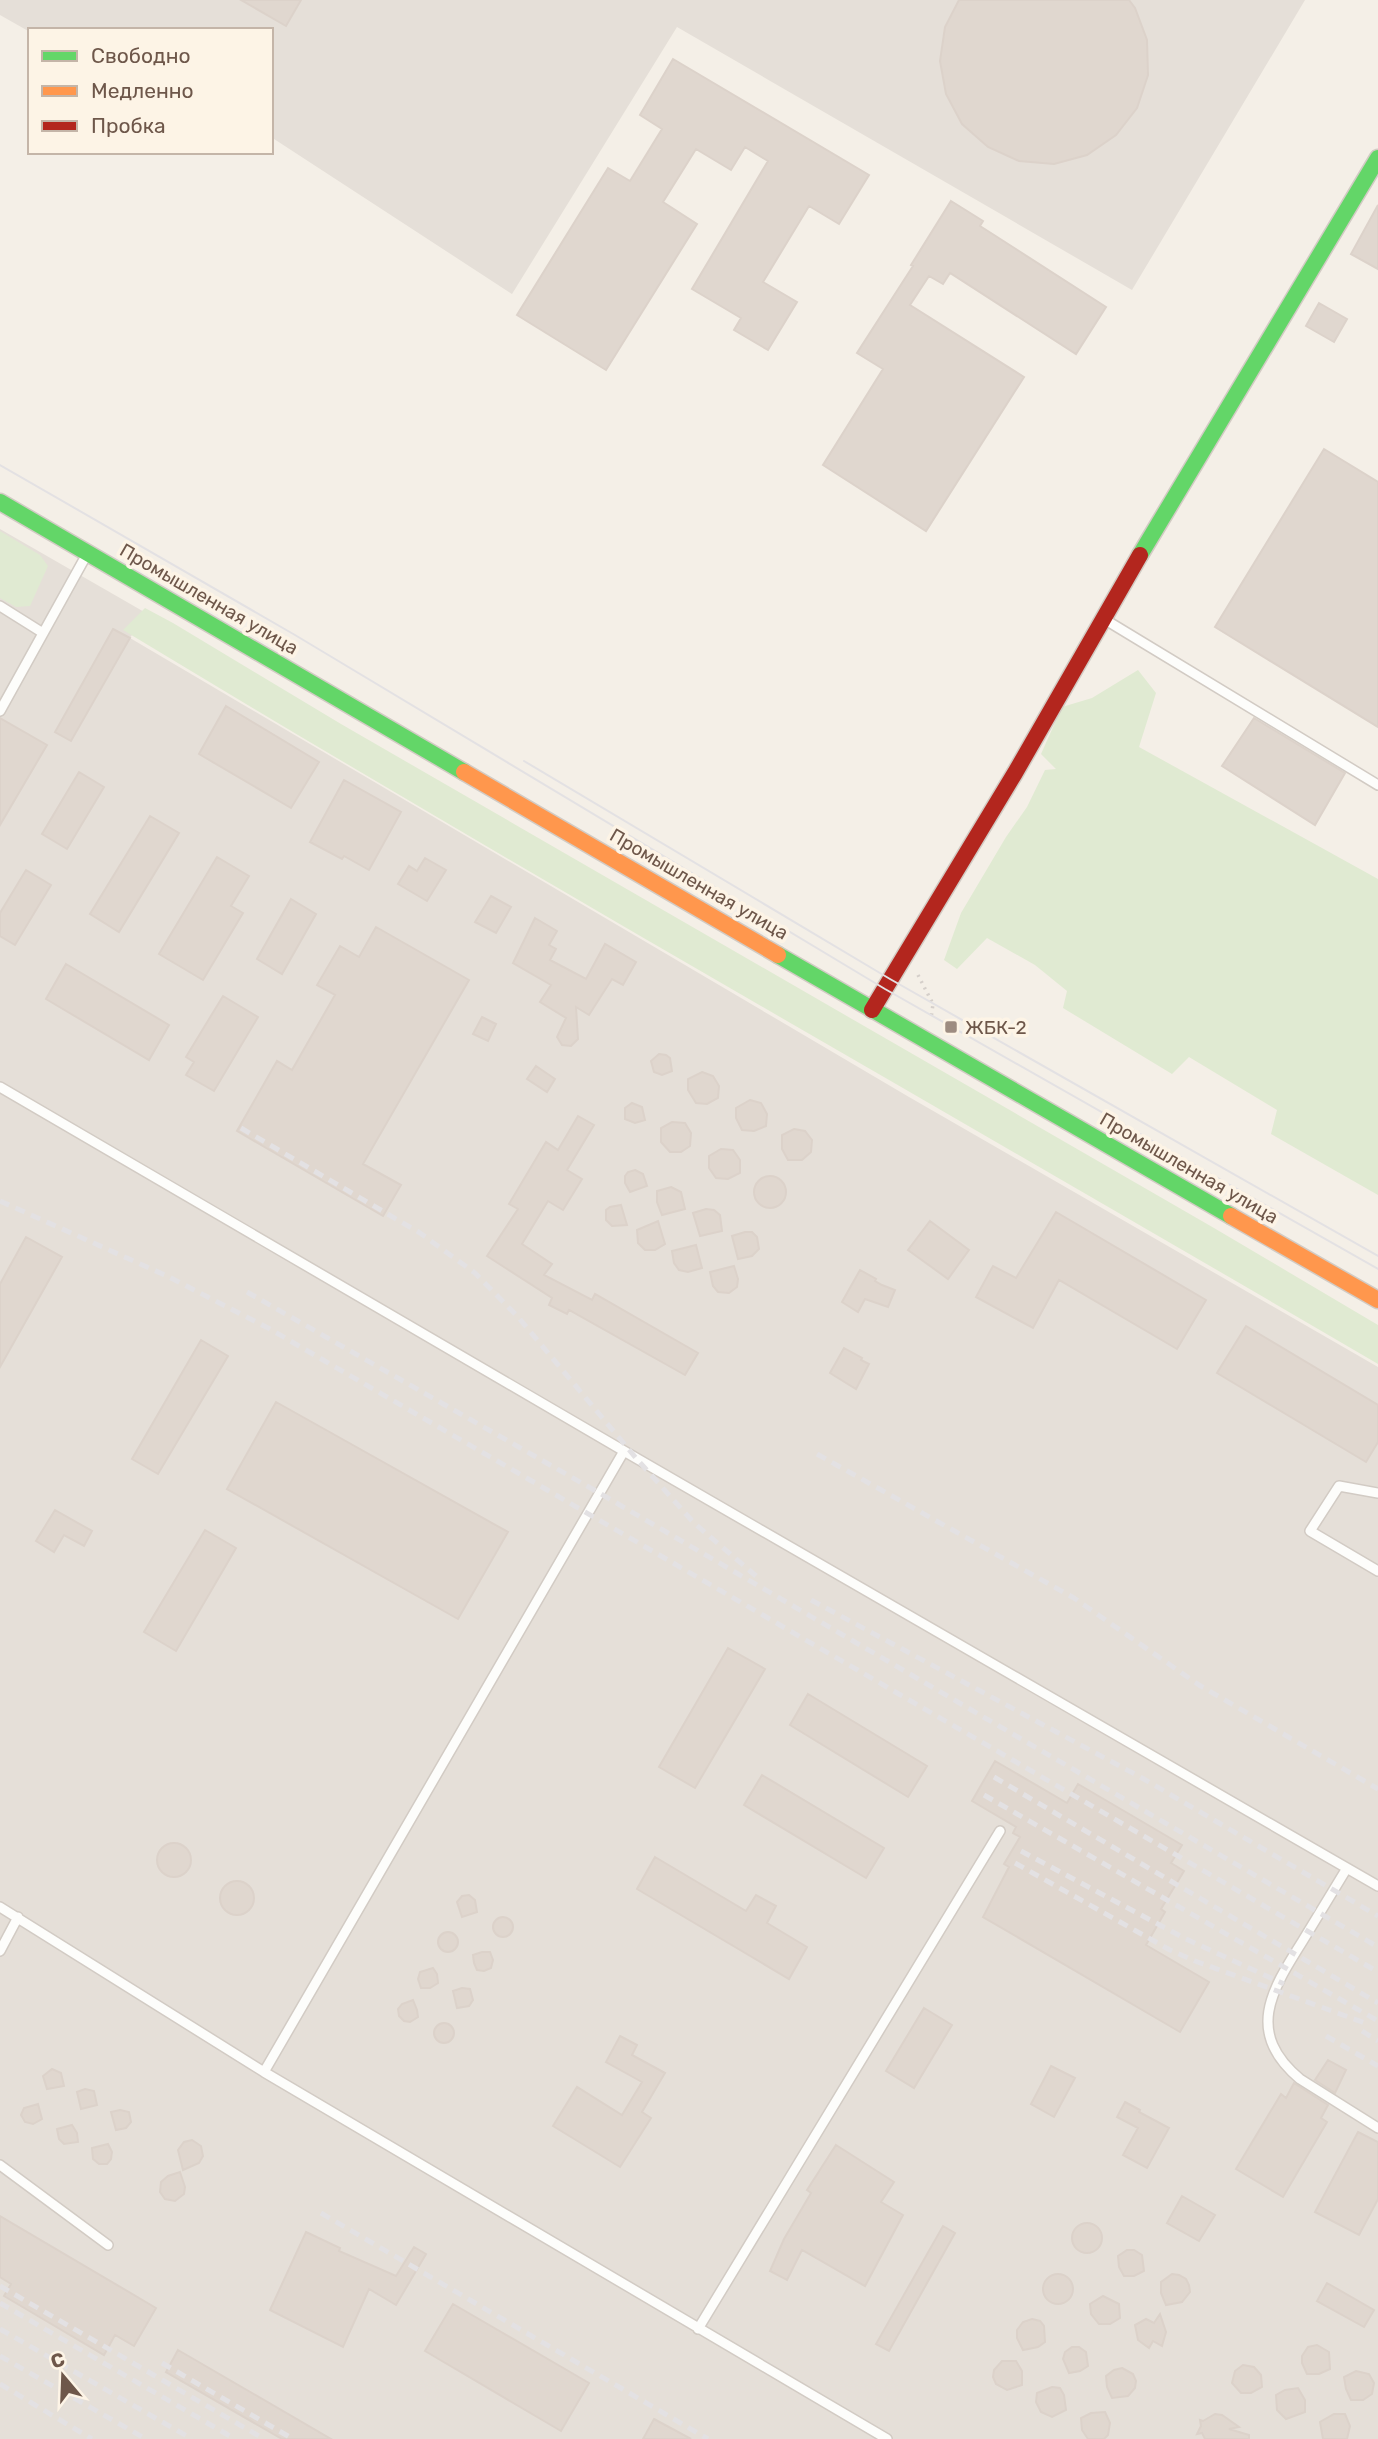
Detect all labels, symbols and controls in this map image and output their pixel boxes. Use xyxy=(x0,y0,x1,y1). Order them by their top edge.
legend xyxy=(28,28,273,154)
text: Свободно xyxy=(91,43,191,68)
text: Медленно xyxy=(91,78,194,103)
text: Пробка xyxy=(91,113,166,138)
street label: Промышленная улица xyxy=(116,539,302,659)
street label: Промышленная улица xyxy=(606,824,792,944)
place label: ЖБК-2 xyxy=(965,1016,1027,1039)
marker: ЖБК-2 xyxy=(943,1019,959,1035)
street label: Промышленная улица xyxy=(1096,1108,1282,1228)
north arrow xyxy=(28,2341,98,2411)
text: С xyxy=(48,2347,68,2373)

